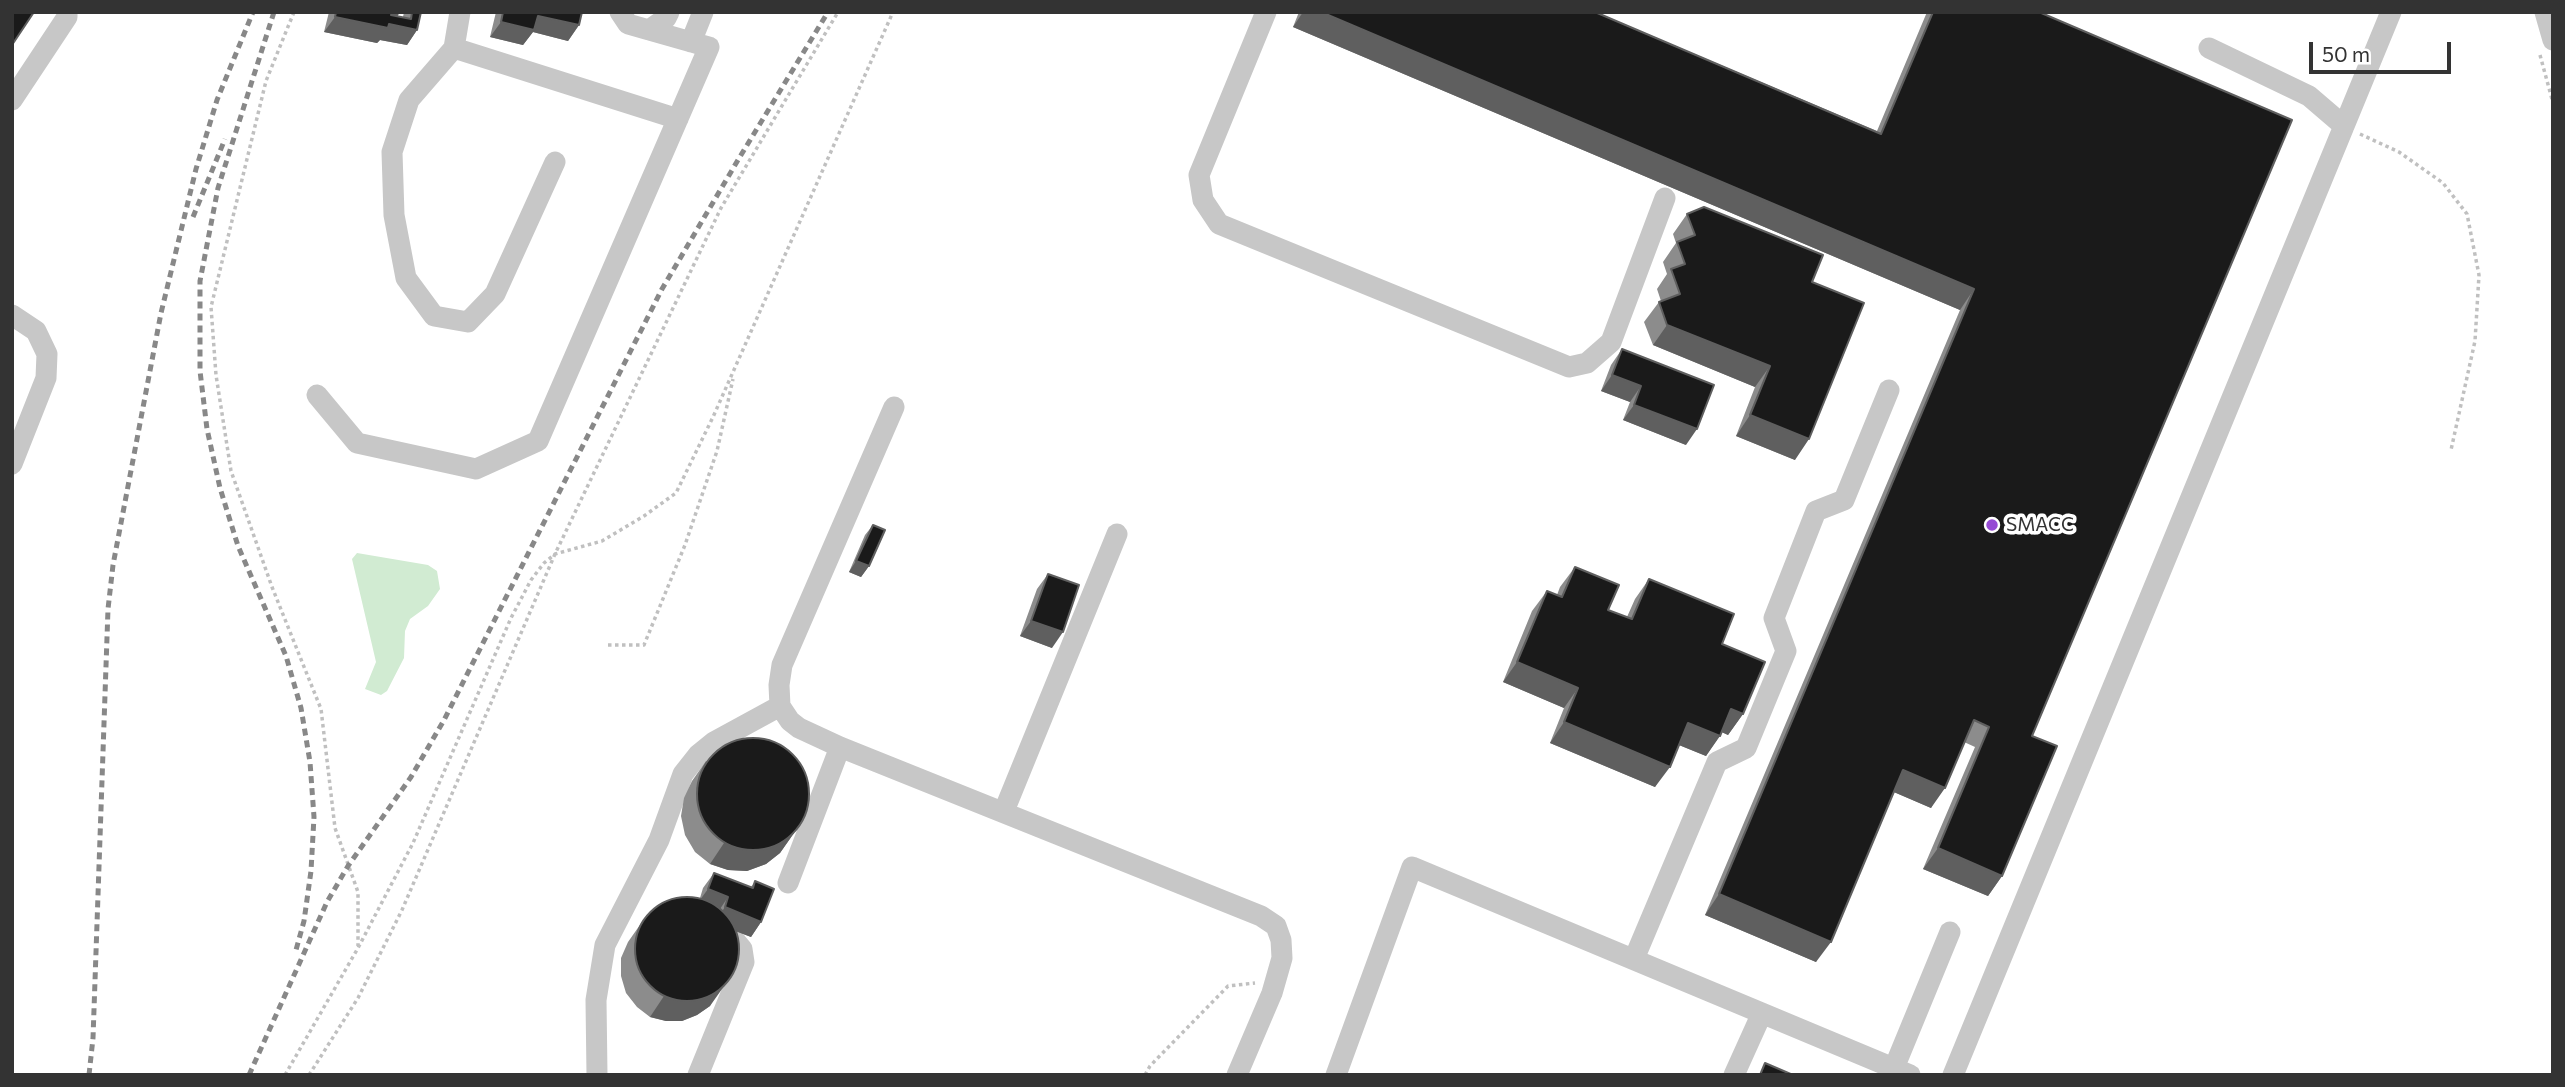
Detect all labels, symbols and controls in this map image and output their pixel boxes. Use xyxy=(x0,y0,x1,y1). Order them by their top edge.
scale bar xyxy=(2313,28,2455,72)
text: 50 m xyxy=(2322,41,2370,66)
place label: SMACC xyxy=(2006,514,2074,536)
marker: SMACC xyxy=(1984,517,2000,533)

